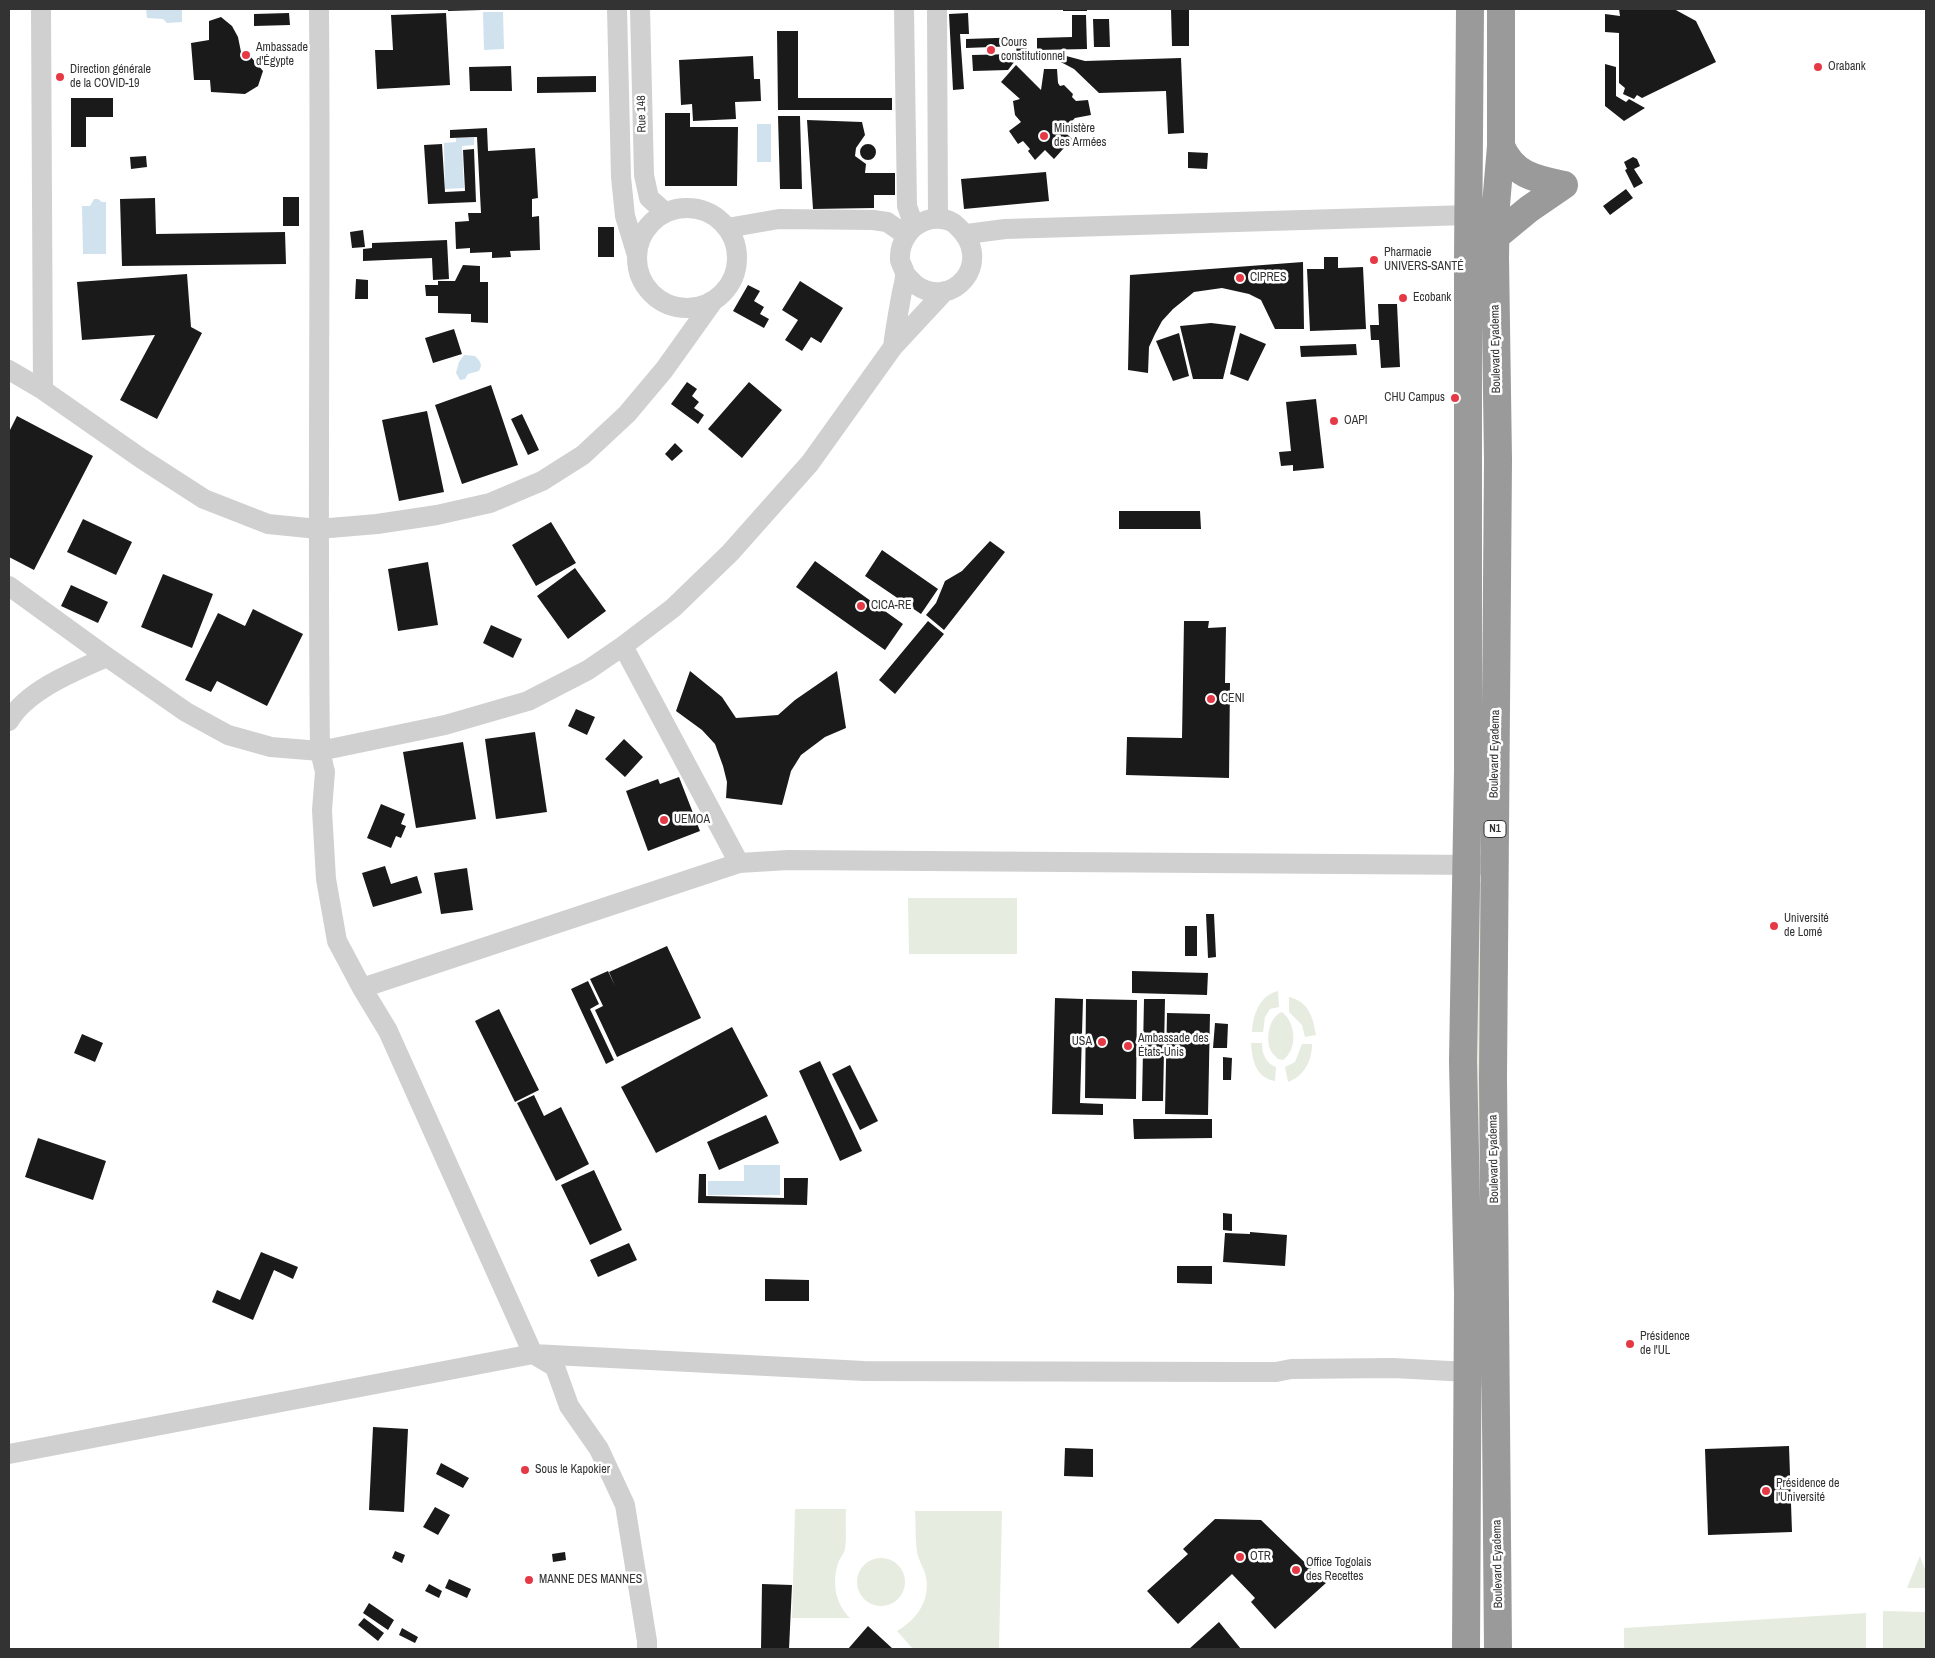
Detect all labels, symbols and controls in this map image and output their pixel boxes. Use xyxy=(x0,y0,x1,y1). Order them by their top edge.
place label: Cours constitutionnel xyxy=(1001,36,1065,64)
place label: Ambassade d'Égypte xyxy=(256,41,308,69)
marker: Cours constitutionnel xyxy=(985,44,997,56)
marker: Ambassade d'Égypte xyxy=(240,49,252,61)
place label: Orabank xyxy=(1828,60,1866,74)
marker: Orabank xyxy=(1812,61,1824,73)
place label: Direction générale de la COVID-19 xyxy=(70,63,151,91)
marker: Direction générale de la COVID-19 xyxy=(54,71,66,83)
street label: Rue 148 xyxy=(634,95,650,133)
place label: Ministère des Armées xyxy=(1054,122,1106,150)
marker: Ministère des Armées xyxy=(1038,130,1050,142)
place label: Pharmacie UNIVERS-SANTÉ xyxy=(1384,246,1464,274)
marker: Pharmacie UNIVERS-SANTÉ xyxy=(1368,254,1380,266)
place label: CIPRES xyxy=(1250,271,1287,285)
marker: CIPRES xyxy=(1234,272,1246,284)
place label: Ecobank xyxy=(1413,291,1451,305)
marker: Ecobank xyxy=(1397,292,1409,304)
street label: Boulevard Eyadema xyxy=(1488,305,1504,393)
place label: CHU Campus xyxy=(1384,391,1445,405)
marker: CHU Campus xyxy=(1449,392,1461,404)
place label: OAPI xyxy=(1344,414,1368,428)
marker: OAPI xyxy=(1328,415,1340,427)
place label: CICA-RE xyxy=(871,599,911,613)
marker: CICA-RE xyxy=(855,600,867,612)
place label: CENI xyxy=(1221,692,1245,706)
marker: CENI xyxy=(1205,693,1217,705)
street label: Boulevard Eyadema xyxy=(1487,710,1503,798)
place label: UEMOA xyxy=(674,813,710,827)
marker: UEMOA xyxy=(658,814,670,826)
road number: N1 xyxy=(1484,821,1506,838)
place label: Université de Lomé xyxy=(1784,912,1829,940)
marker: Université de Lomé xyxy=(1768,920,1780,932)
place label: Ambassade des États-Unis xyxy=(1138,1032,1209,1060)
place label: USA xyxy=(1072,1035,1092,1049)
marker: USA xyxy=(1096,1036,1108,1048)
marker: Ambassade des États-Unis xyxy=(1122,1040,1134,1052)
street label: Boulevard Eyadema xyxy=(1486,1115,1502,1203)
place label: Présidence de l'UL xyxy=(1640,1330,1690,1358)
marker: Présidence de l'UL xyxy=(1624,1338,1636,1350)
place label: Sous le Kapokier xyxy=(535,1463,610,1477)
marker: Sous le Kapokier xyxy=(519,1464,531,1476)
place label: Présidence de l'Université xyxy=(1776,1477,1839,1505)
marker: Présidence de l'Université xyxy=(1760,1485,1772,1497)
street label: Boulevard Eyadema xyxy=(1490,1520,1506,1608)
place label: OTR xyxy=(1250,1550,1271,1564)
marker: OTR xyxy=(1234,1551,1246,1563)
place label: Office Togolais des Recettes xyxy=(1306,1556,1371,1584)
marker: Office Togolais des Recettes xyxy=(1290,1564,1302,1576)
place label: MANNE DES MANNES xyxy=(539,1573,642,1587)
marker: MANNE DES MANNES xyxy=(523,1574,535,1586)

